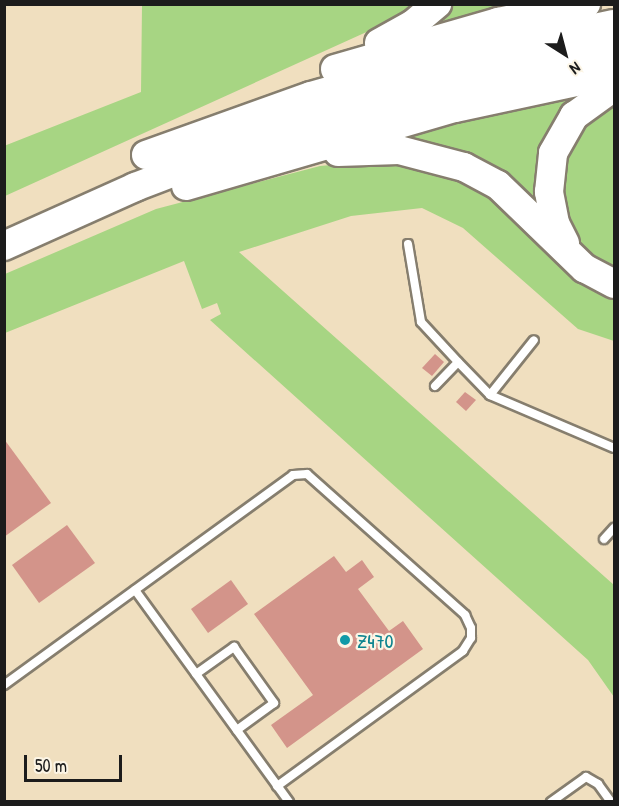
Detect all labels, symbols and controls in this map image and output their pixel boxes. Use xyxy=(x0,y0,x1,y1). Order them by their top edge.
north arrow xyxy=(535,24,595,84)
text: N xyxy=(566,57,585,80)
place label: Z470 xyxy=(357,628,393,652)
marker: Z470 xyxy=(338,633,352,647)
scale bar xyxy=(27,743,124,781)
text: 50 m xyxy=(35,753,67,778)

